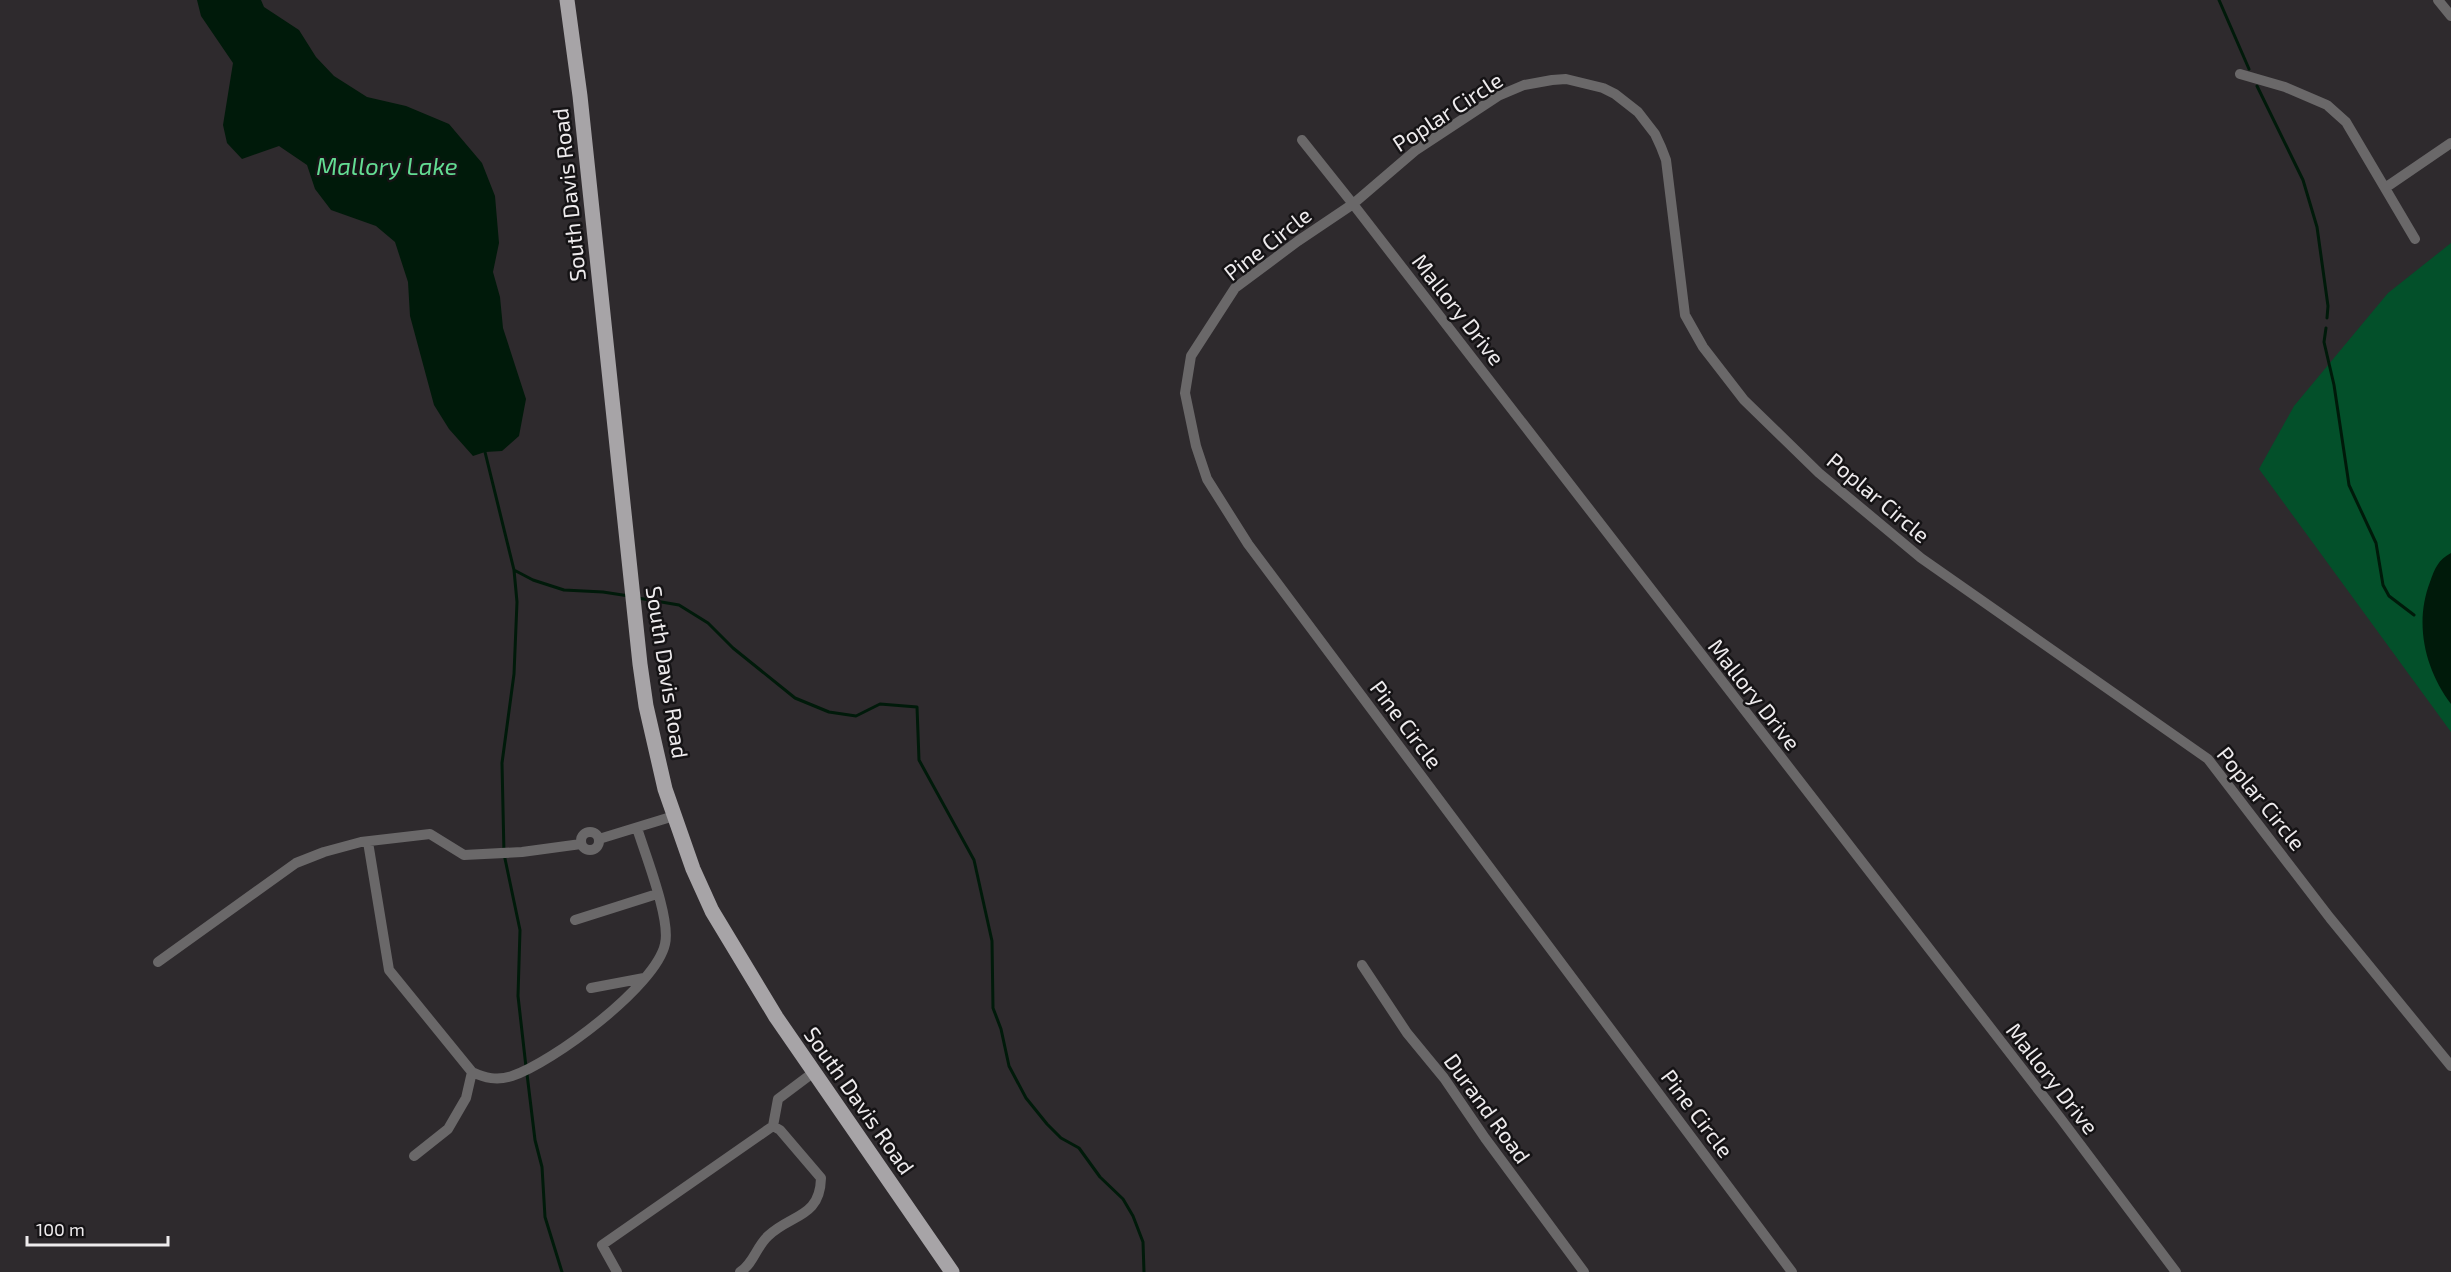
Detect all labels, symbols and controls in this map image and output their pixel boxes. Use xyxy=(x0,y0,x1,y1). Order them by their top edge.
street label: Poplar Circle xyxy=(1387,66,1507,156)
street label: South Davis Road xyxy=(546,107,590,283)
water label: Mallory Lake xyxy=(316,151,458,180)
street label: Pine Circle xyxy=(1218,201,1316,285)
street label: Mallory Drive xyxy=(1407,248,1511,370)
street label: Poplar Circle xyxy=(1823,447,1935,547)
street label: South Davis Road xyxy=(642,584,694,760)
street label: Mallory Drive xyxy=(1703,633,1807,755)
street label: Pine Circle xyxy=(1365,675,1449,773)
street label: Poplar Circle xyxy=(2212,741,2312,855)
street label: Mallory Drive xyxy=(2001,1017,2105,1139)
street label: South Davis Road xyxy=(799,1021,921,1179)
street label: Durand Road xyxy=(1440,1048,1536,1168)
street label: Pine Circle xyxy=(1656,1064,1740,1162)
scale bar xyxy=(27,1209,168,1247)
text: 100 m xyxy=(36,1218,85,1240)

